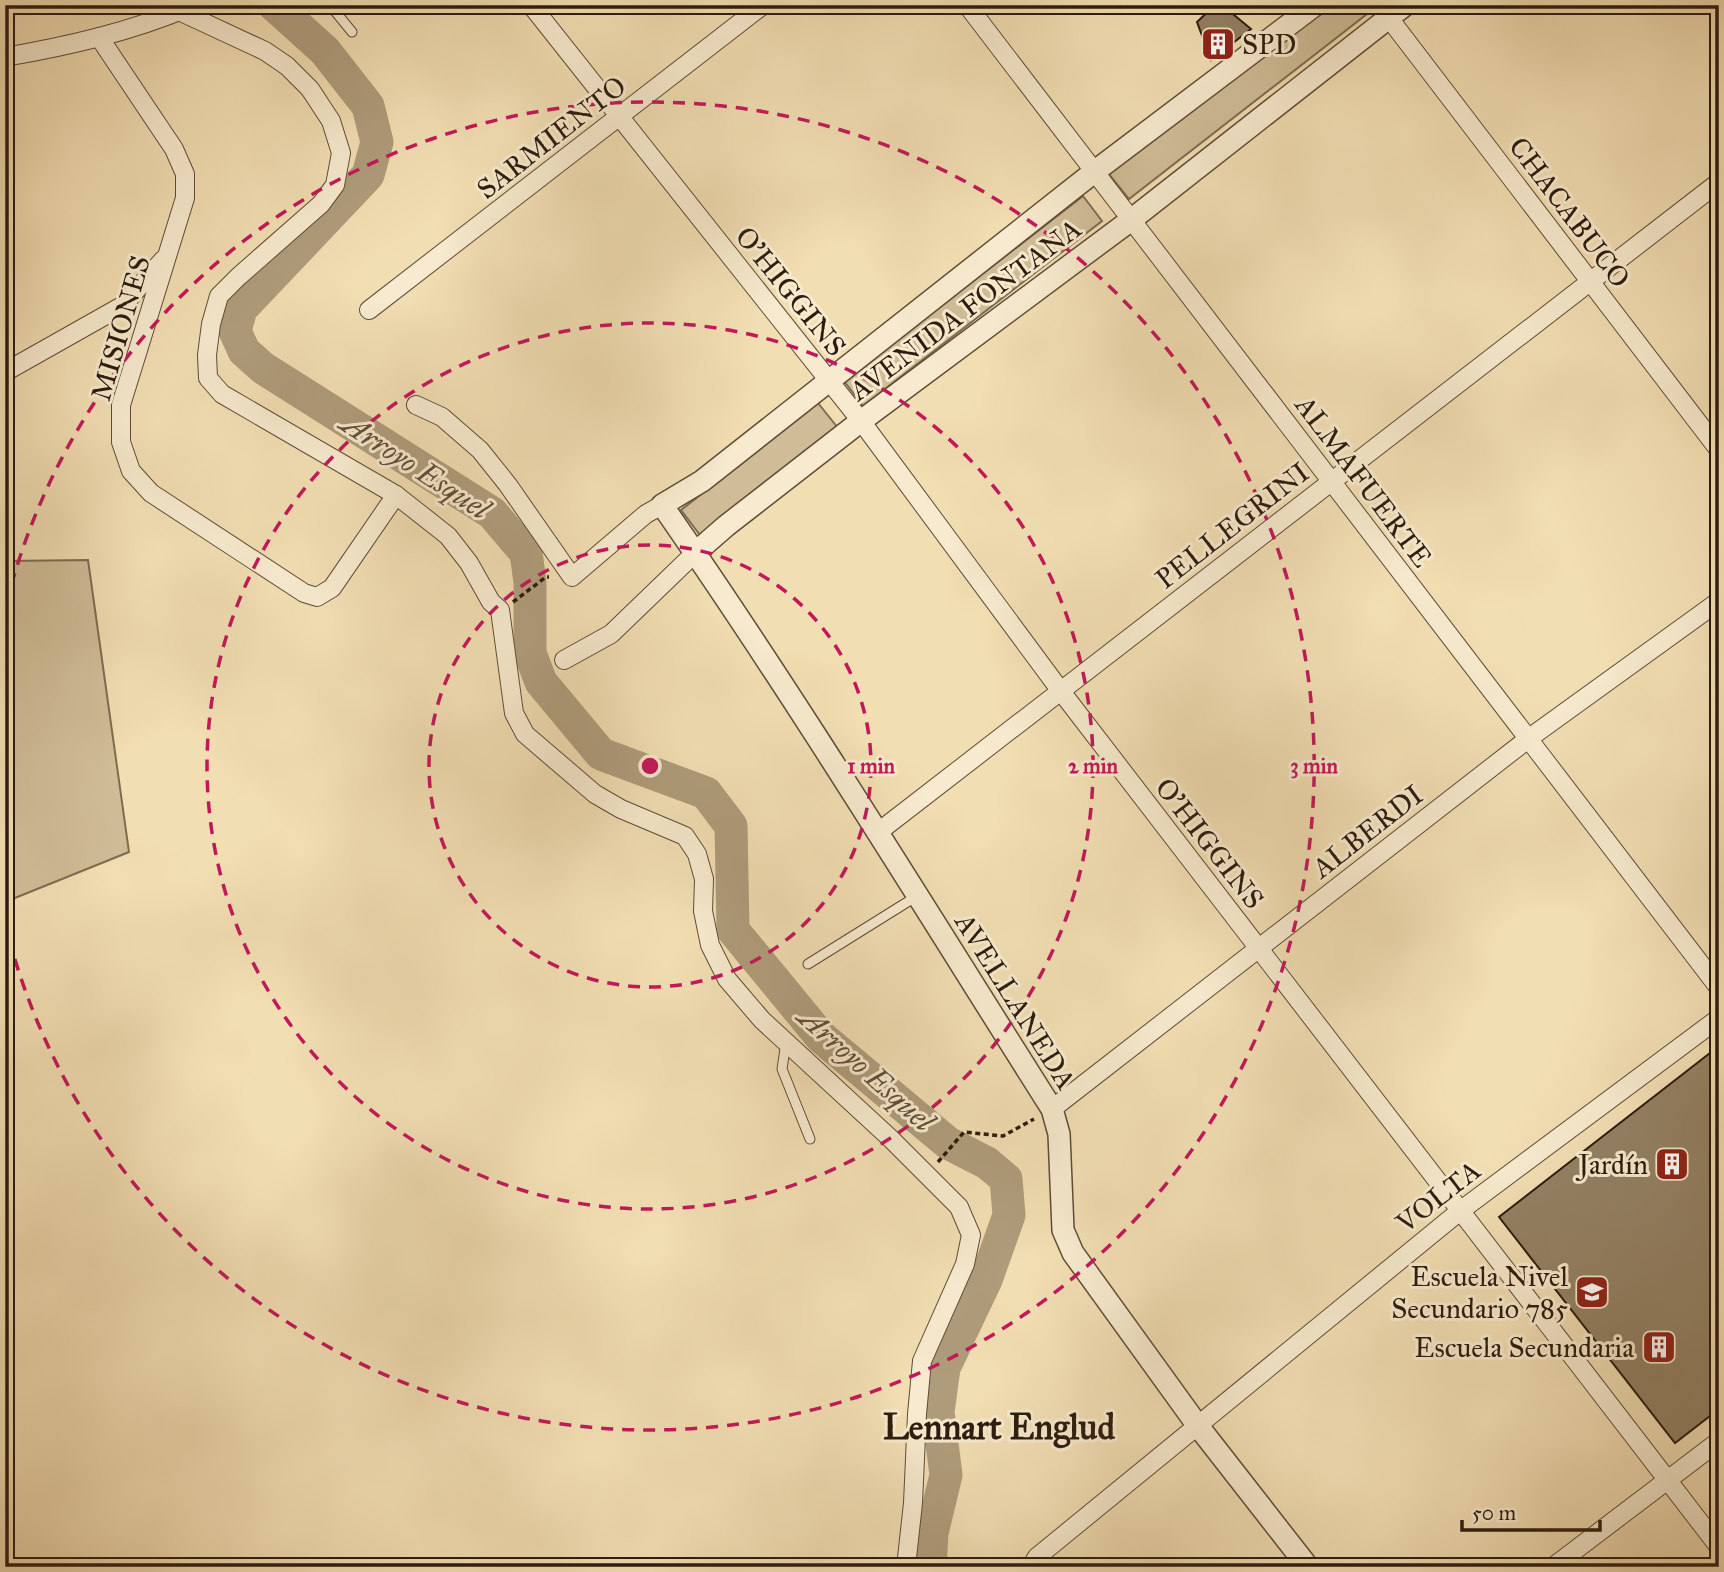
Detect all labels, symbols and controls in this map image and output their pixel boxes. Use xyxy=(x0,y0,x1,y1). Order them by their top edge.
building icon: SPD xyxy=(1199,25,1237,63)
place label: SPD xyxy=(1242,27,1296,62)
street label: SARMIENTO xyxy=(470,68,633,207)
street label: CHACABUCO xyxy=(1501,130,1638,295)
street label: AVENIDA FONTANA xyxy=(842,211,1088,409)
street label: O'HIGGINS xyxy=(728,219,854,363)
street label: MISIONES xyxy=(83,251,158,405)
street label: ALMAFUERTE xyxy=(1287,388,1440,574)
water label: Arroyo Esquel xyxy=(332,403,498,529)
street label: PELLEGRINI xyxy=(1148,455,1316,596)
text: 1 min xyxy=(847,753,895,779)
text: 2 min xyxy=(1068,753,1118,779)
text: 3 min xyxy=(1290,753,1338,779)
centre of rings xyxy=(638,754,662,778)
street label: O'HIGGINS xyxy=(1148,771,1272,916)
street label: ALBERDI xyxy=(1304,777,1430,886)
street label: AVELLANEDA xyxy=(947,906,1084,1096)
water label: Arroyo Esquel xyxy=(789,997,943,1141)
building icon: Jardín xyxy=(1653,1145,1691,1183)
place label: Jardín xyxy=(1575,1147,1648,1182)
street label: VOLTA xyxy=(1388,1152,1488,1241)
place label: Escuela Nivel Secundario 785 xyxy=(1391,1259,1568,1326)
school or university icon: Escuela Nivel Secundario 785 xyxy=(1573,1273,1611,1311)
building icon: Escuela Secundaria xyxy=(1640,1328,1678,1366)
place label: Escuela Secundaria xyxy=(1414,1330,1634,1365)
district label: Lennart Englud xyxy=(883,1406,1115,1449)
scale bar xyxy=(1462,1488,1600,1532)
text: 50 m xyxy=(1472,1500,1517,1526)

